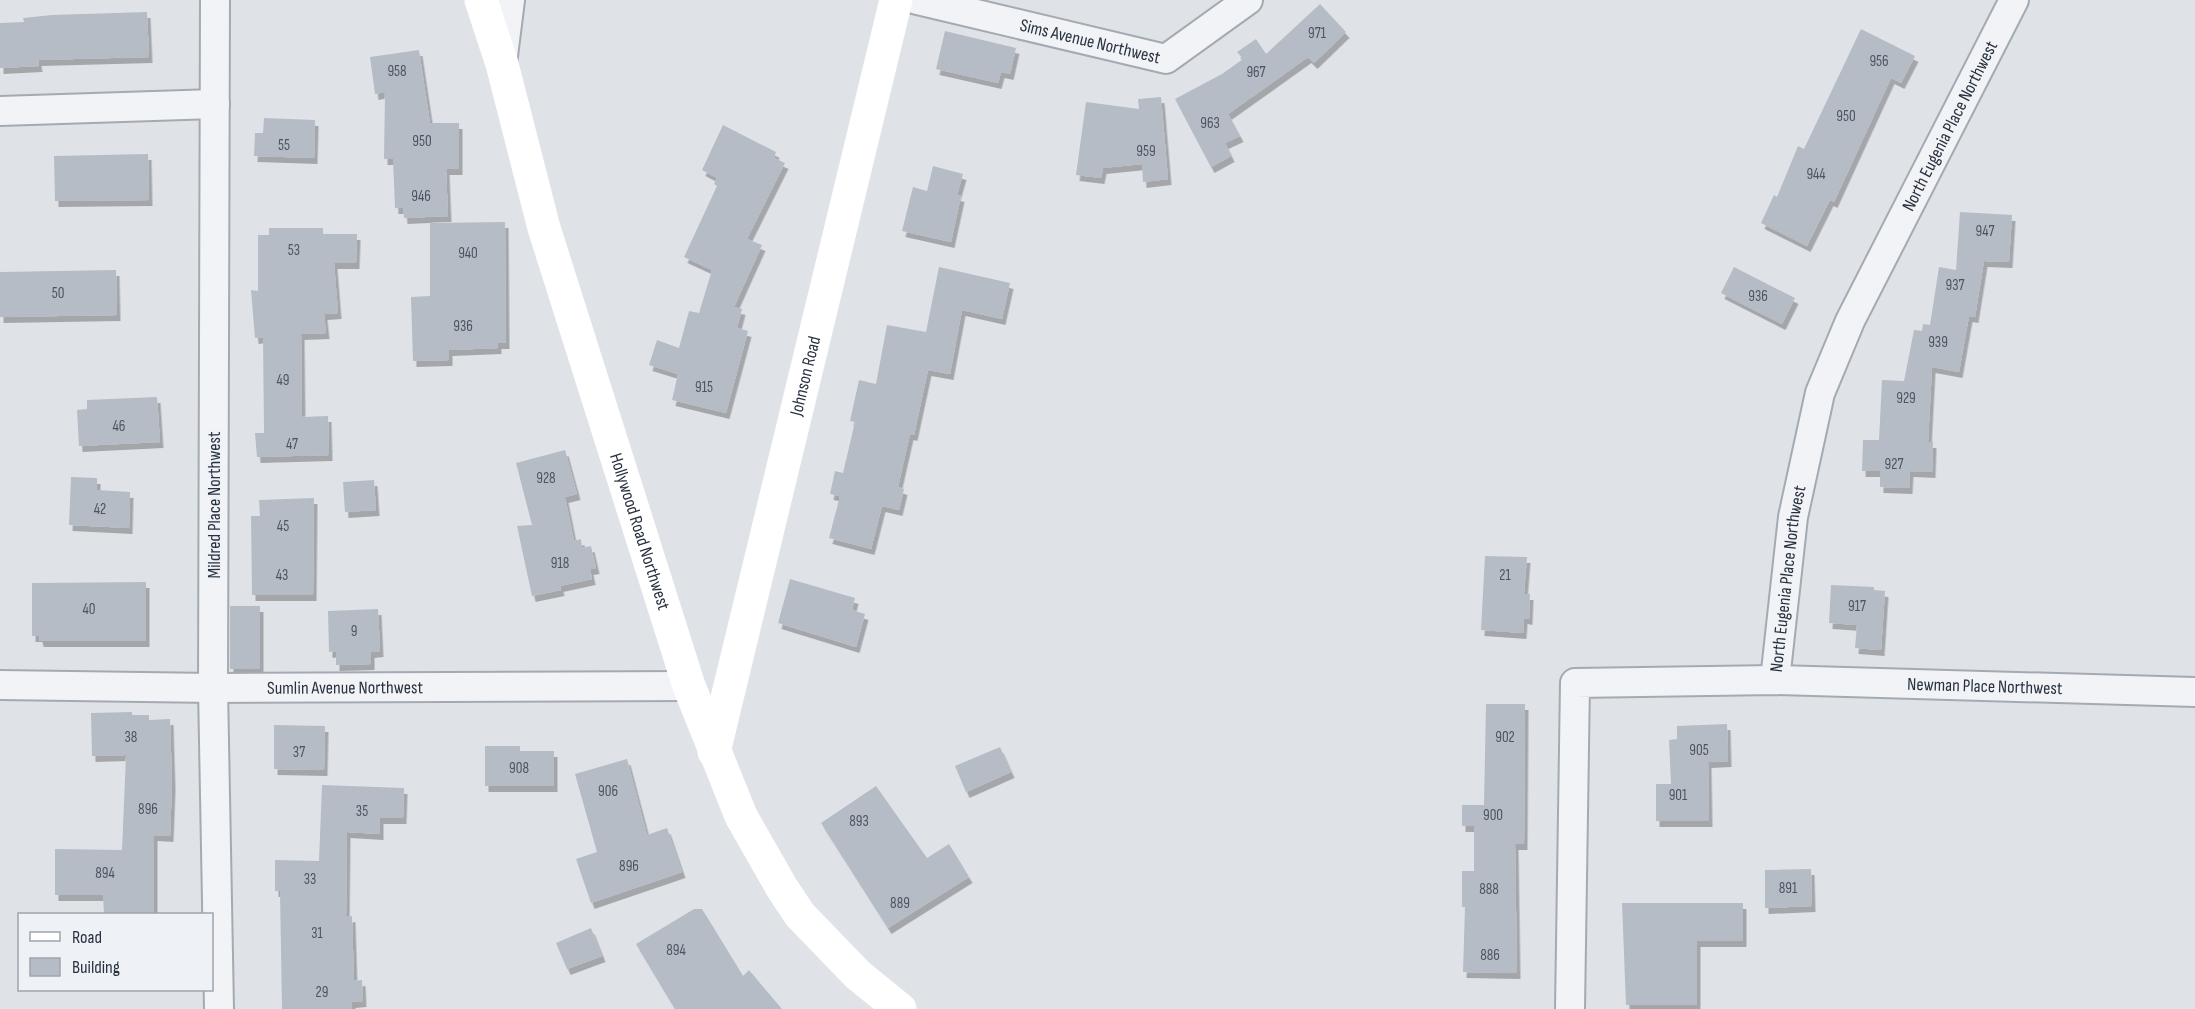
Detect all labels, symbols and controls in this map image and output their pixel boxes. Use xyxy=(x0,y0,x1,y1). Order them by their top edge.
street label: Sims Avenue Northwest xyxy=(1018,14,1163,68)
house number: 971 xyxy=(1308,24,1327,43)
street label: North Eugenia Place Northwest xyxy=(1898,37,2002,214)
house number: 956 xyxy=(1869,52,1889,71)
house number: 958 xyxy=(387,62,407,81)
house number: 967 xyxy=(1246,63,1266,82)
house number: 950 xyxy=(1836,107,1856,126)
house number: 963 xyxy=(1200,114,1220,133)
house number: 950 xyxy=(412,132,432,151)
house number: 55 xyxy=(278,136,290,155)
house number: 959 xyxy=(1136,142,1156,161)
house number: 944 xyxy=(1806,165,1826,184)
house number: 946 xyxy=(411,187,431,206)
house number: 947 xyxy=(1976,222,1994,241)
house number: 53 xyxy=(288,241,300,260)
house number: 940 xyxy=(458,244,478,263)
house number: 937 xyxy=(1946,276,1964,295)
house number: 50 xyxy=(52,284,64,303)
house number: 936 xyxy=(1748,287,1768,306)
house number: 936 xyxy=(453,317,473,336)
house number: 939 xyxy=(1928,333,1948,352)
street label: Johnson Road xyxy=(785,334,825,419)
house number: 49 xyxy=(277,371,289,390)
house number: 915 xyxy=(695,378,713,397)
house number: 929 xyxy=(1896,389,1916,408)
house number: 46 xyxy=(113,417,125,436)
street label: Mildred Place Northwest xyxy=(204,431,225,578)
house number: 47 xyxy=(286,435,298,454)
street label: Hollywood Road Northwest xyxy=(605,451,675,613)
house number: 927 xyxy=(1885,455,1903,474)
house number: 928 xyxy=(536,469,556,488)
street label: North Eugenia Place Northwest xyxy=(1765,483,1810,673)
house number: 42 xyxy=(94,500,106,519)
house number: 45 xyxy=(277,517,289,536)
house number: 918 xyxy=(551,554,569,573)
house number: 43 xyxy=(276,566,288,585)
house number: 21 xyxy=(1499,566,1511,585)
house number: 917 xyxy=(1848,597,1866,616)
house number: 40 xyxy=(83,600,95,619)
house number: 9 xyxy=(351,622,357,641)
street label: Newman Place Northwest xyxy=(1907,673,2063,699)
street label: Sumlin Avenue Northwest xyxy=(267,677,424,698)
house number: 38 xyxy=(125,728,137,747)
house number: 902 xyxy=(1495,728,1515,747)
house number: 905 xyxy=(1689,741,1709,760)
house number: 37 xyxy=(293,743,305,762)
house number: 908 xyxy=(509,759,529,778)
house number: 906 xyxy=(598,782,618,801)
house number: 901 xyxy=(1669,786,1688,805)
house number: 896 xyxy=(138,800,158,819)
house number: 35 xyxy=(356,802,368,821)
house number: 900 xyxy=(1483,806,1503,825)
house number: 893 xyxy=(849,812,869,831)
house number: 896 xyxy=(619,857,639,876)
house number: 894 xyxy=(95,864,115,883)
house number: 33 xyxy=(304,870,316,889)
house number: 891 xyxy=(1779,879,1798,898)
house number: 888 xyxy=(1479,880,1499,899)
house number: 889 xyxy=(890,894,910,913)
legend xyxy=(18,913,213,991)
house number: 31 xyxy=(311,924,324,943)
text: Road xyxy=(72,927,102,948)
house number: 894 xyxy=(666,941,686,960)
house number: 886 xyxy=(1480,946,1500,965)
text: Building xyxy=(72,957,120,978)
house number: 29 xyxy=(316,983,328,1002)

